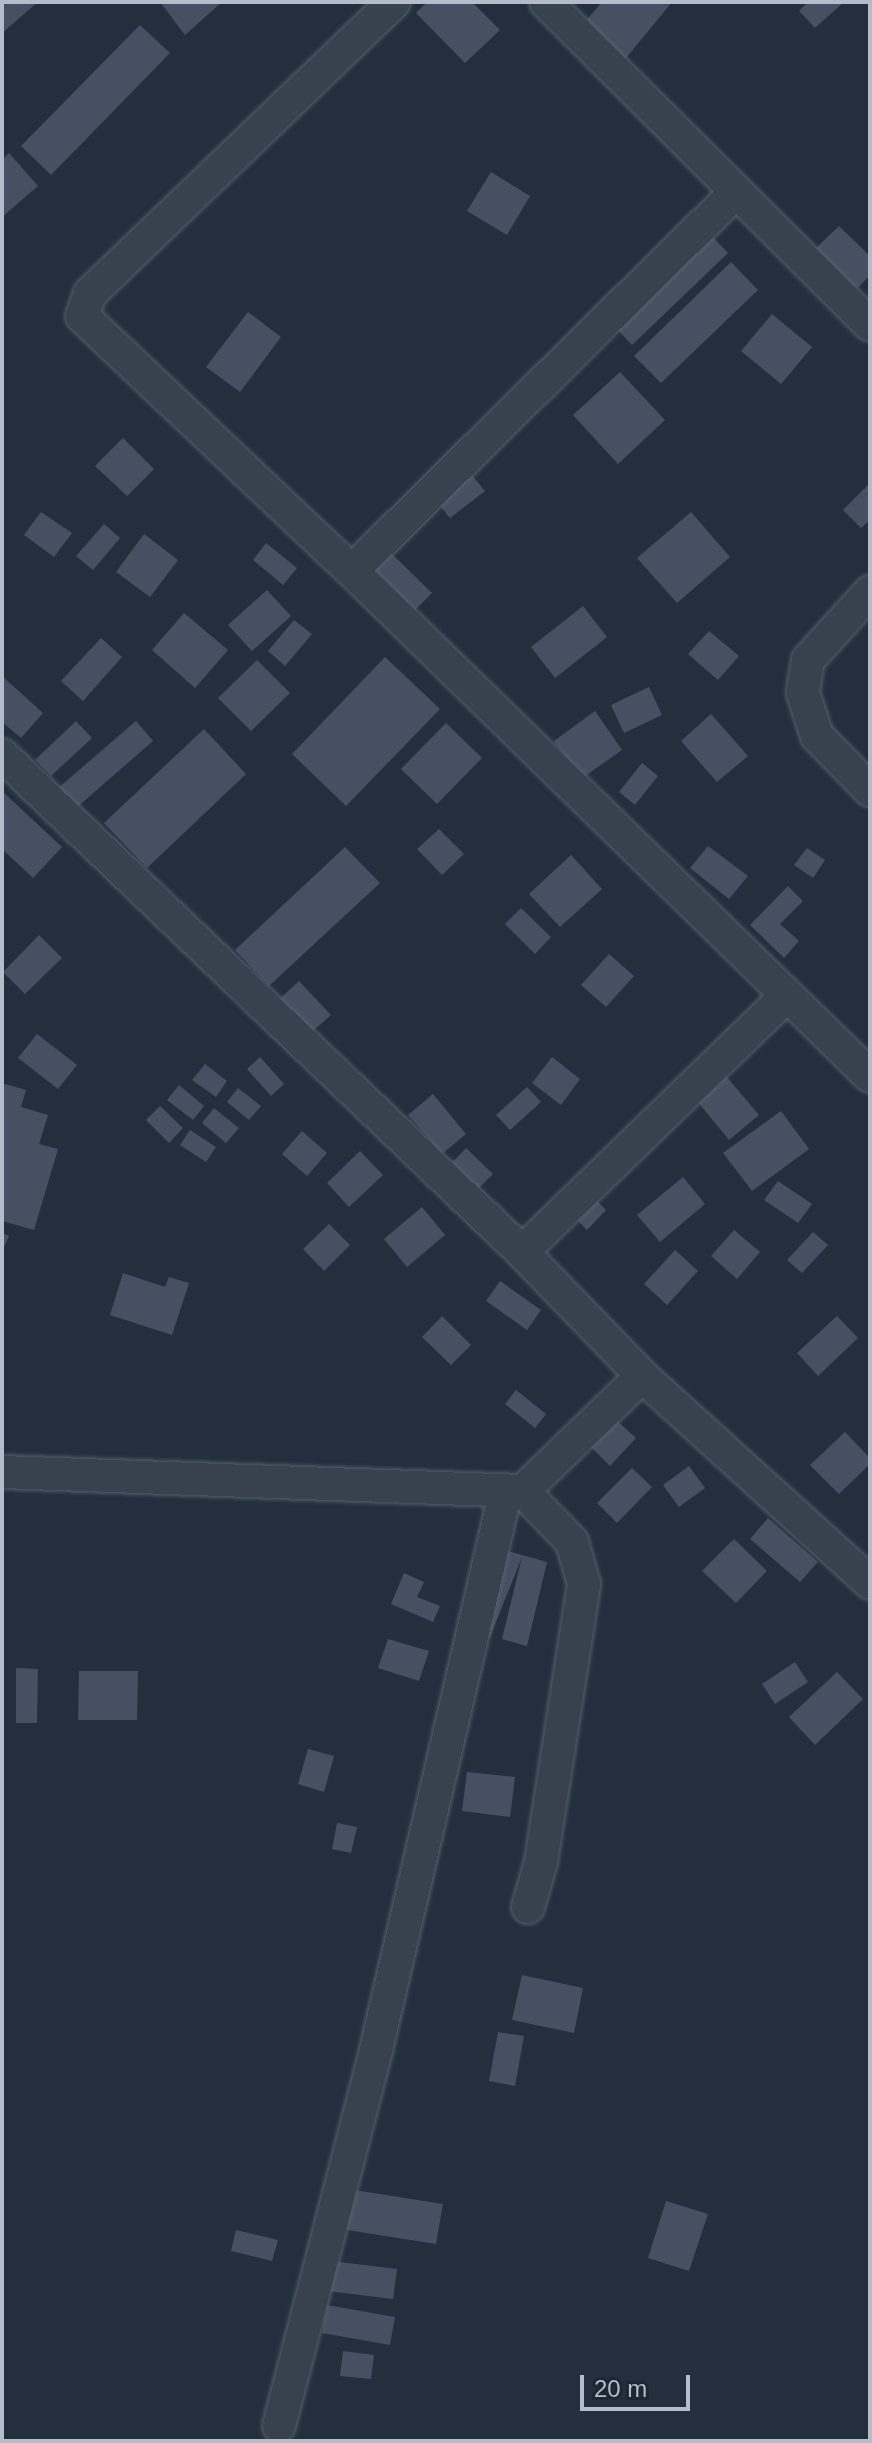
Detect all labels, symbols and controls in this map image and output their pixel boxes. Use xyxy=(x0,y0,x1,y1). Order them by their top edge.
scale bar xyxy=(584,2359,694,2409)
text: 20 m xyxy=(594,2375,647,2402)

